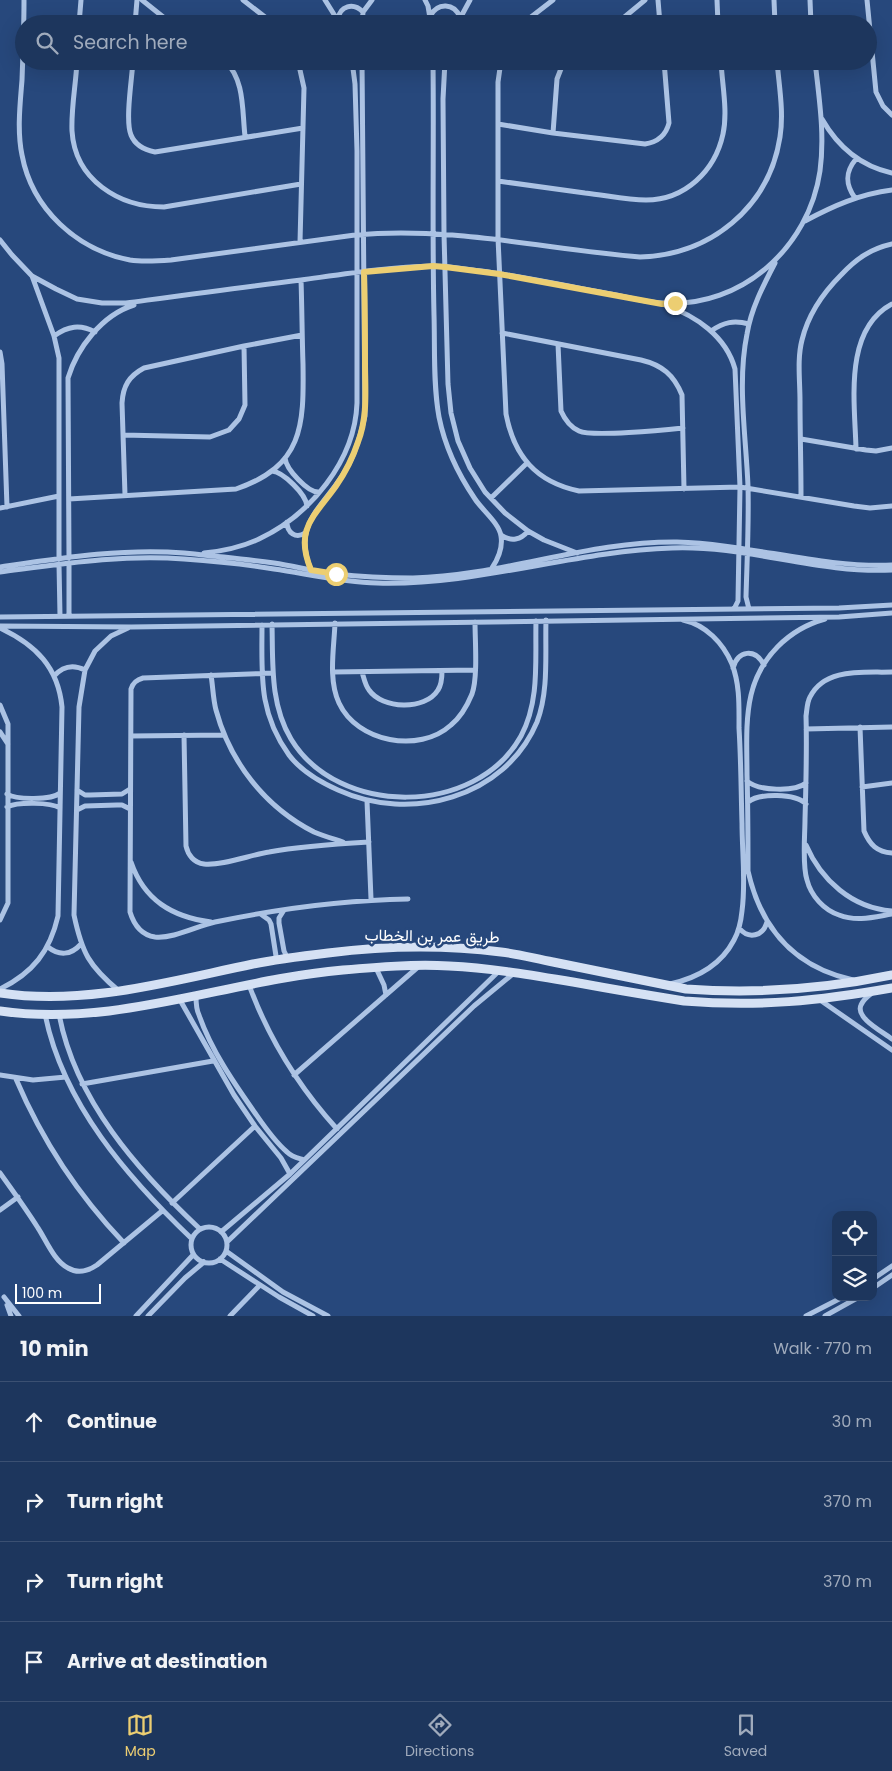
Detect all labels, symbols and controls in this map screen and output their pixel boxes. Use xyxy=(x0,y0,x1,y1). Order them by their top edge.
search box xyxy=(15,15,877,70)
icon: search xyxy=(33,29,61,57)
text: Search here xyxy=(73,29,187,56)
route end xyxy=(664,292,687,315)
route start xyxy=(325,563,348,586)
street label: طريق عمر بن الخطاب xyxy=(364,923,500,949)
map controls xyxy=(832,1211,877,1301)
button: locate xyxy=(832,1211,877,1256)
button: layers xyxy=(832,1256,877,1301)
scale bar xyxy=(15,1281,101,1304)
text: 100 m xyxy=(22,1283,62,1303)
text: 10 min xyxy=(20,1334,89,1363)
text: Walk · 770 m xyxy=(773,1337,872,1360)
icon: ahead xyxy=(20,1408,48,1436)
text: Continue xyxy=(67,1408,157,1435)
text: 30 m xyxy=(832,1410,872,1433)
icon: right xyxy=(20,1488,48,1516)
text: Turn right xyxy=(67,1488,163,1515)
text: 370 m xyxy=(823,1490,872,1513)
icon: right xyxy=(20,1568,48,1596)
text: Turn right xyxy=(67,1568,163,1595)
text: 370 m xyxy=(823,1570,872,1593)
icon: arrive xyxy=(20,1648,48,1676)
text: Arrive at destination xyxy=(67,1648,268,1675)
tab: Map xyxy=(125,1711,156,1762)
tab: Directions xyxy=(405,1711,474,1762)
tab: Saved xyxy=(724,1711,767,1762)

